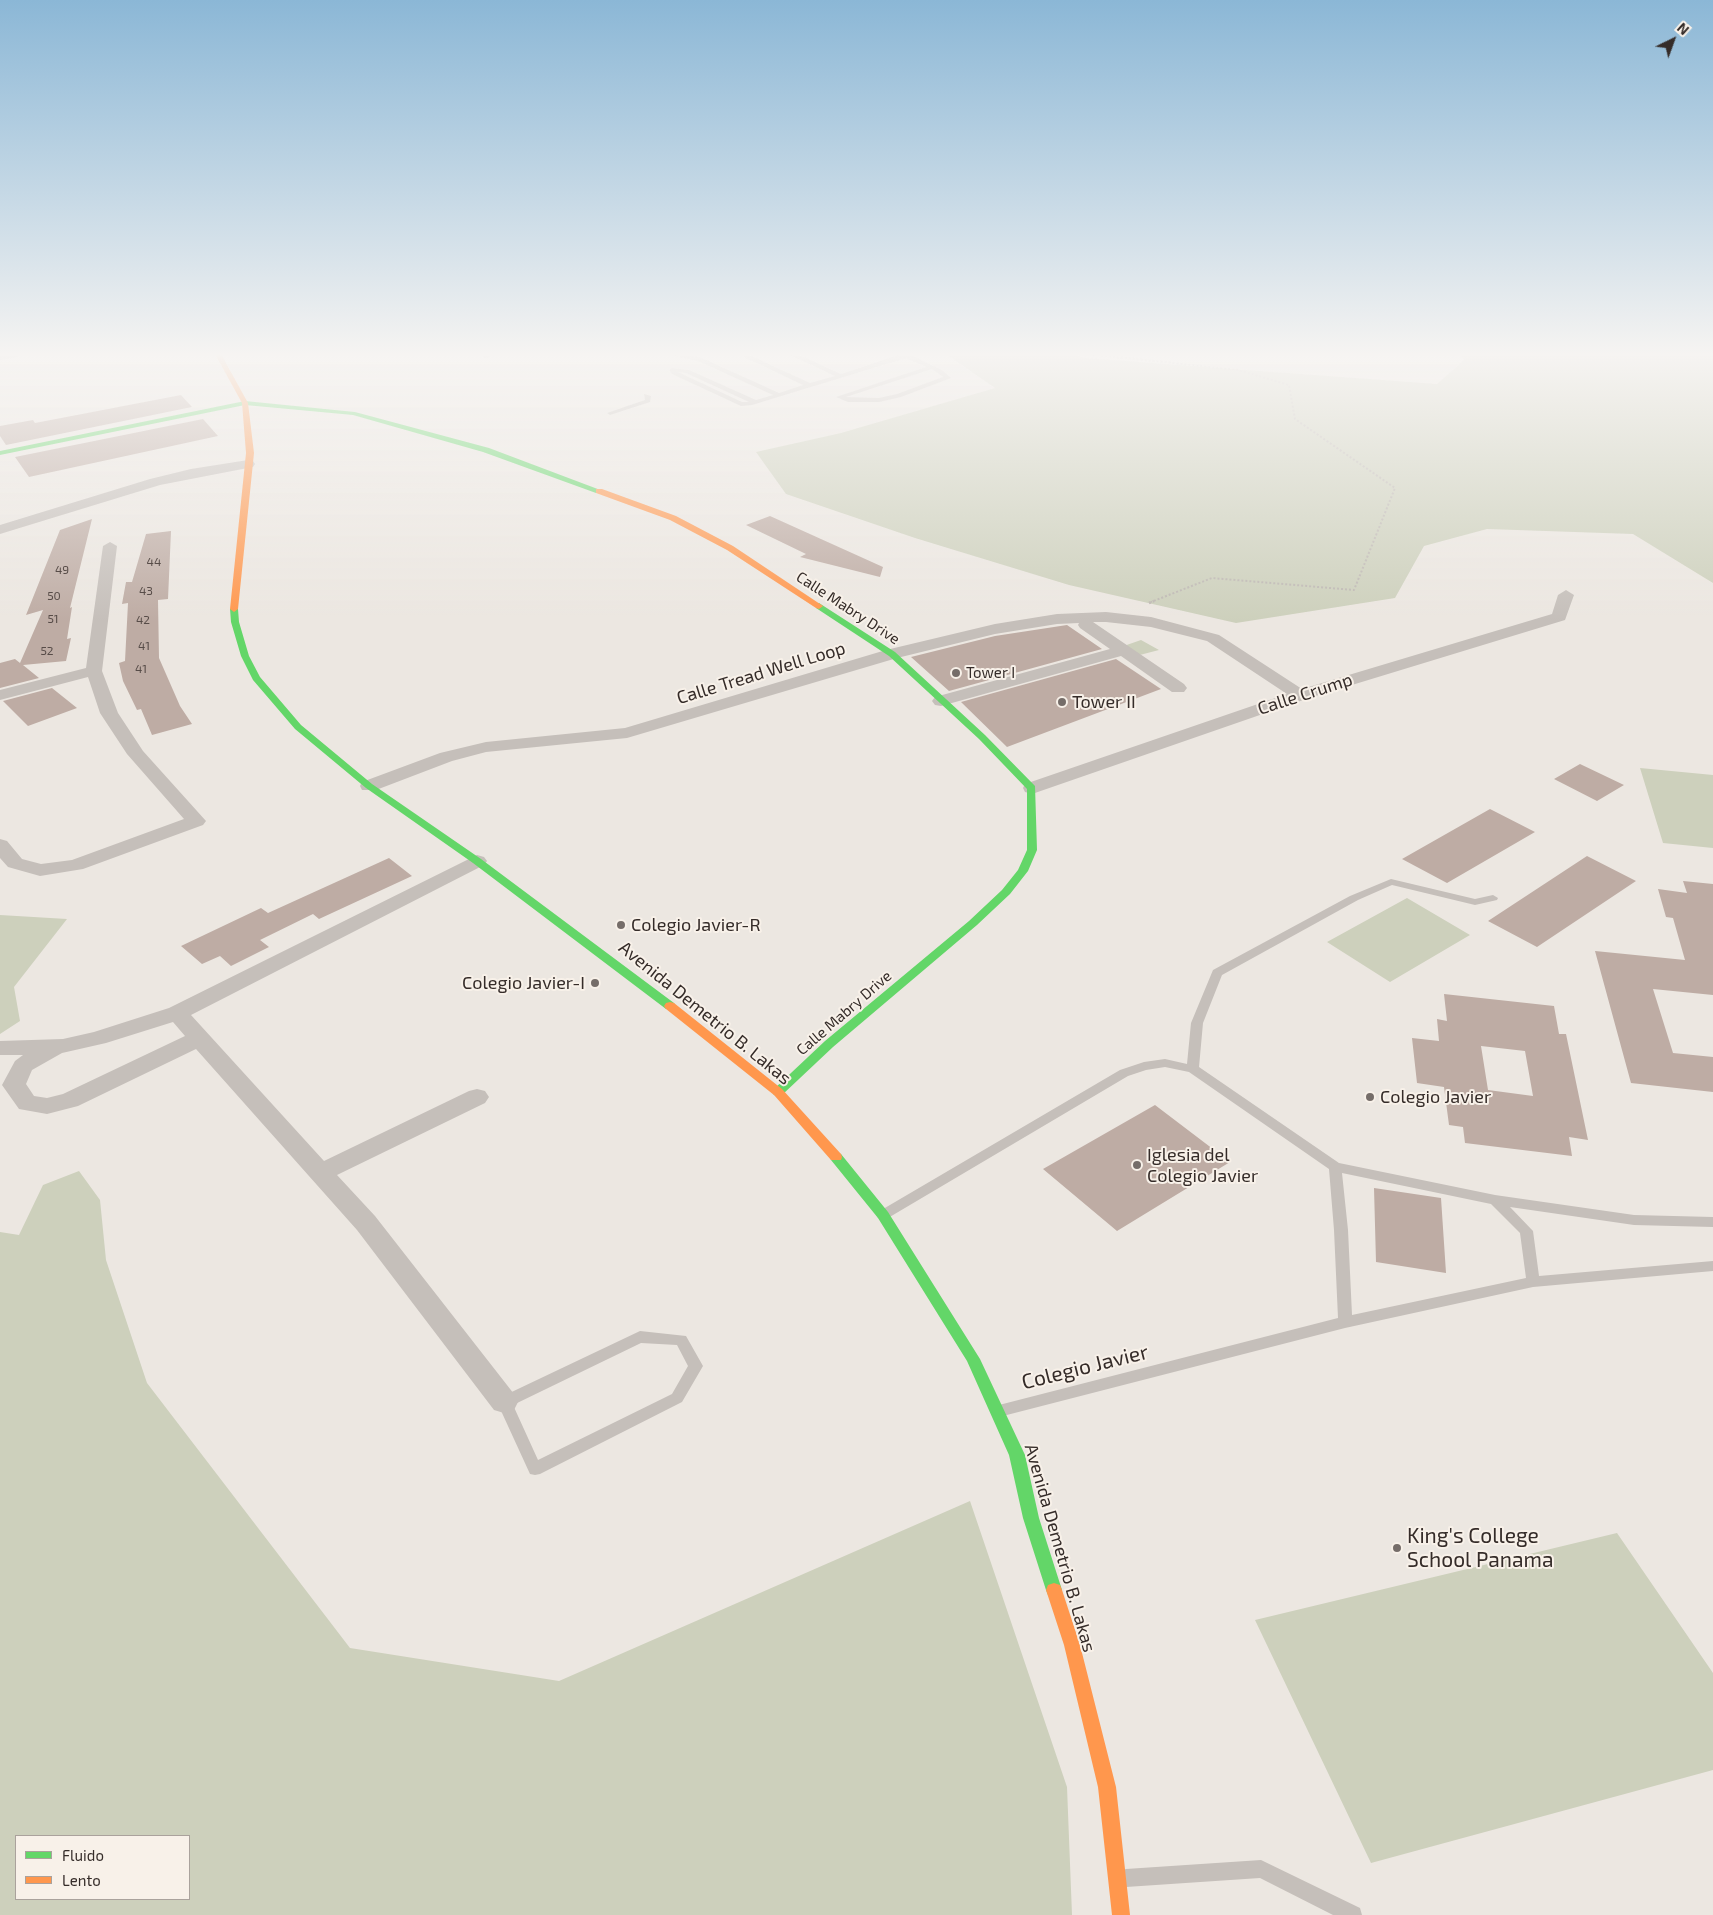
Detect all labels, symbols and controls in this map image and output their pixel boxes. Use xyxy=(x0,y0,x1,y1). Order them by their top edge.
north arrow xyxy=(1648,15,1698,65)
text: N xyxy=(1674,19,1693,38)
house number: 44 xyxy=(147,555,161,569)
house number: 49 xyxy=(55,563,69,577)
street label: Calle Mabry Drive xyxy=(793,568,903,648)
house number: 43 xyxy=(139,584,153,598)
house number: 50 xyxy=(47,589,61,603)
house number: 51 xyxy=(47,612,59,626)
house number: 42 xyxy=(136,613,150,627)
street label: Calle Tread Well Loop xyxy=(674,637,848,709)
house number: 41 xyxy=(138,639,150,653)
house number: 52 xyxy=(40,644,54,658)
house number: 41 xyxy=(135,662,147,676)
place label: Tower I xyxy=(966,664,1015,682)
marker: Tower I xyxy=(950,667,962,679)
street label: Calle Crump xyxy=(1255,669,1355,719)
place label: Tower II xyxy=(1072,691,1136,713)
marker: Tower II xyxy=(1056,696,1068,708)
place label: Colegio Javier-R xyxy=(631,914,761,936)
marker: Colegio Javier-R xyxy=(615,919,627,931)
street label: Avenida Demetrio B. Lakas xyxy=(614,937,796,1089)
street label: Calle Mabry Drive xyxy=(793,967,895,1059)
place label: Colegio Javier-I xyxy=(462,972,585,994)
marker: Colegio Javier-I xyxy=(589,977,601,989)
place label: Colegio Javier xyxy=(1380,1086,1491,1108)
marker: Colegio Javier xyxy=(1364,1091,1376,1103)
place label: Iglesia del Colegio Javier xyxy=(1147,1144,1258,1186)
marker: Iglesia del Colegio Javier xyxy=(1131,1159,1143,1171)
street label: Colegio Javier xyxy=(1019,1339,1151,1395)
street label: Avenida Demetrio B. Lakas xyxy=(1020,1441,1100,1655)
place label: King's College School Panama xyxy=(1407,1523,1554,1573)
marker: King's College School Panama xyxy=(1391,1542,1403,1554)
legend xyxy=(15,1835,190,1900)
text: Fluido xyxy=(62,1846,104,1864)
text: Lento xyxy=(62,1871,101,1889)

